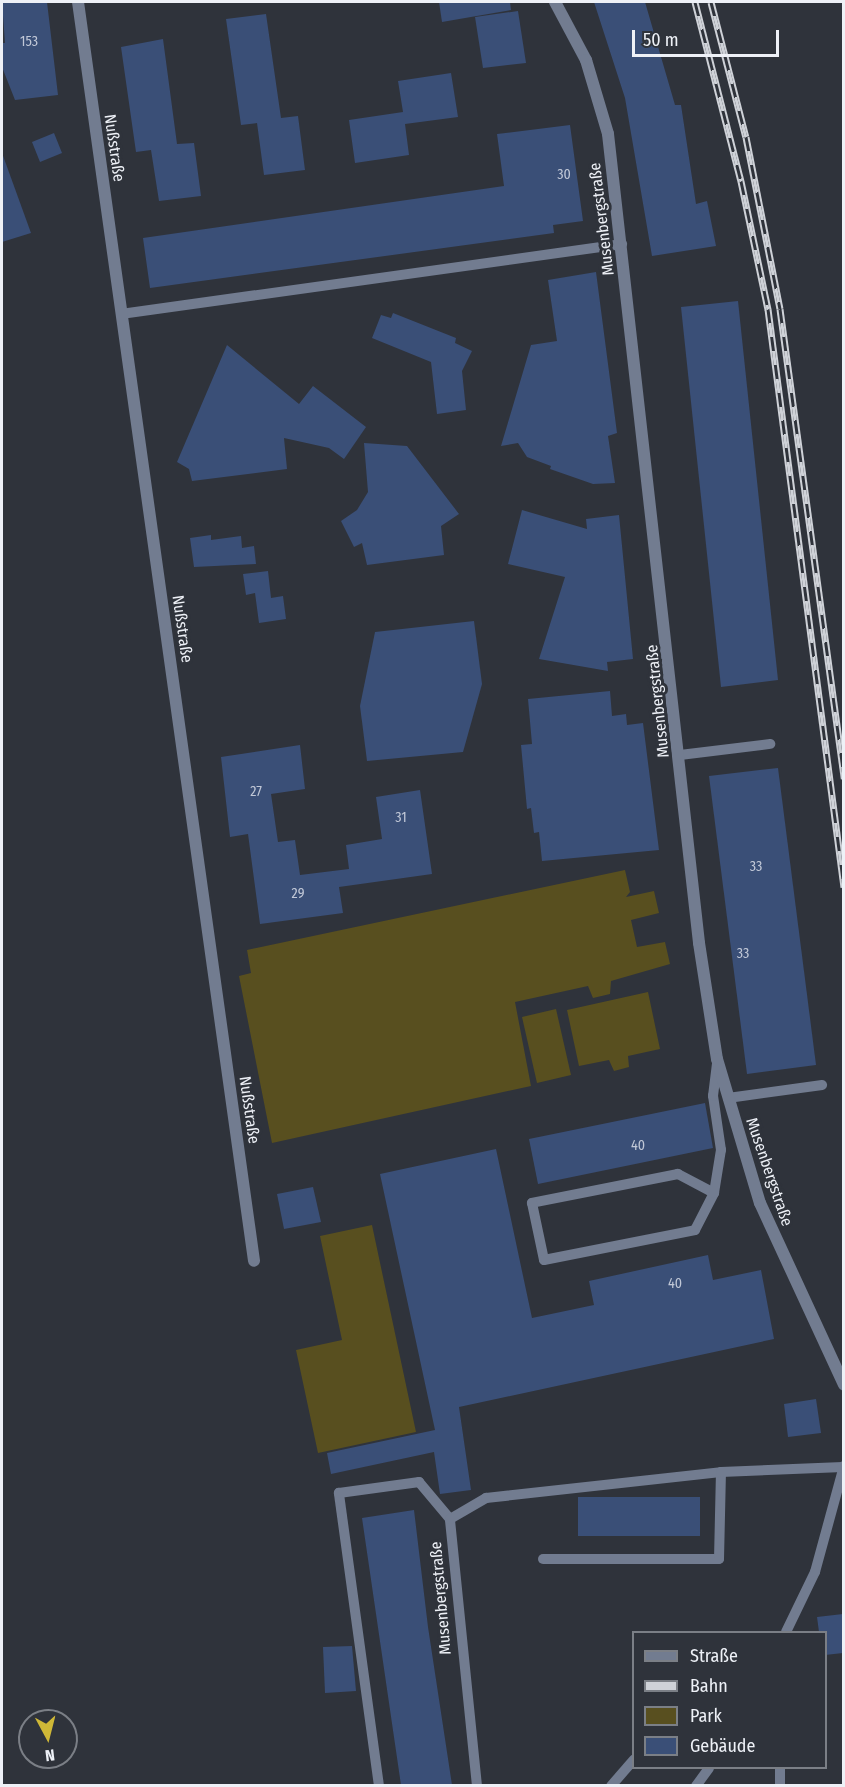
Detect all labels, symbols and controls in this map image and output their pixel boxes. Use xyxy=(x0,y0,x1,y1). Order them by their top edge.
scale bar xyxy=(635,18,782,56)
text: 50 m xyxy=(643,29,679,51)
house number: 153 xyxy=(20,34,38,50)
street label: Nußstraße xyxy=(100,113,128,183)
street label: Musenbergstraße xyxy=(586,161,618,277)
house number: 30 xyxy=(557,167,571,183)
street label: Nußstraße xyxy=(168,594,196,664)
street label: Musenbergstraße xyxy=(643,644,673,758)
house number: 27 xyxy=(250,784,262,800)
house number: 31 xyxy=(395,810,407,826)
house number: 33 xyxy=(750,859,762,875)
house number: 29 xyxy=(292,886,304,902)
house number: 33 xyxy=(737,946,749,962)
street label: Nußstraße xyxy=(235,1075,263,1145)
street label: Musenbergstraße xyxy=(741,1115,797,1229)
house number: 40 xyxy=(631,1138,645,1154)
house number: 40 xyxy=(668,1276,682,1292)
street label: Musenbergstraße xyxy=(426,1541,456,1655)
legend xyxy=(632,1631,827,1769)
text: Straße xyxy=(690,1645,738,1667)
text: Bahn xyxy=(690,1675,728,1697)
text: Park xyxy=(690,1705,722,1727)
north arrow xyxy=(18,1709,78,1769)
text: Gebäude xyxy=(690,1735,755,1757)
text: N xyxy=(44,1745,56,1765)

